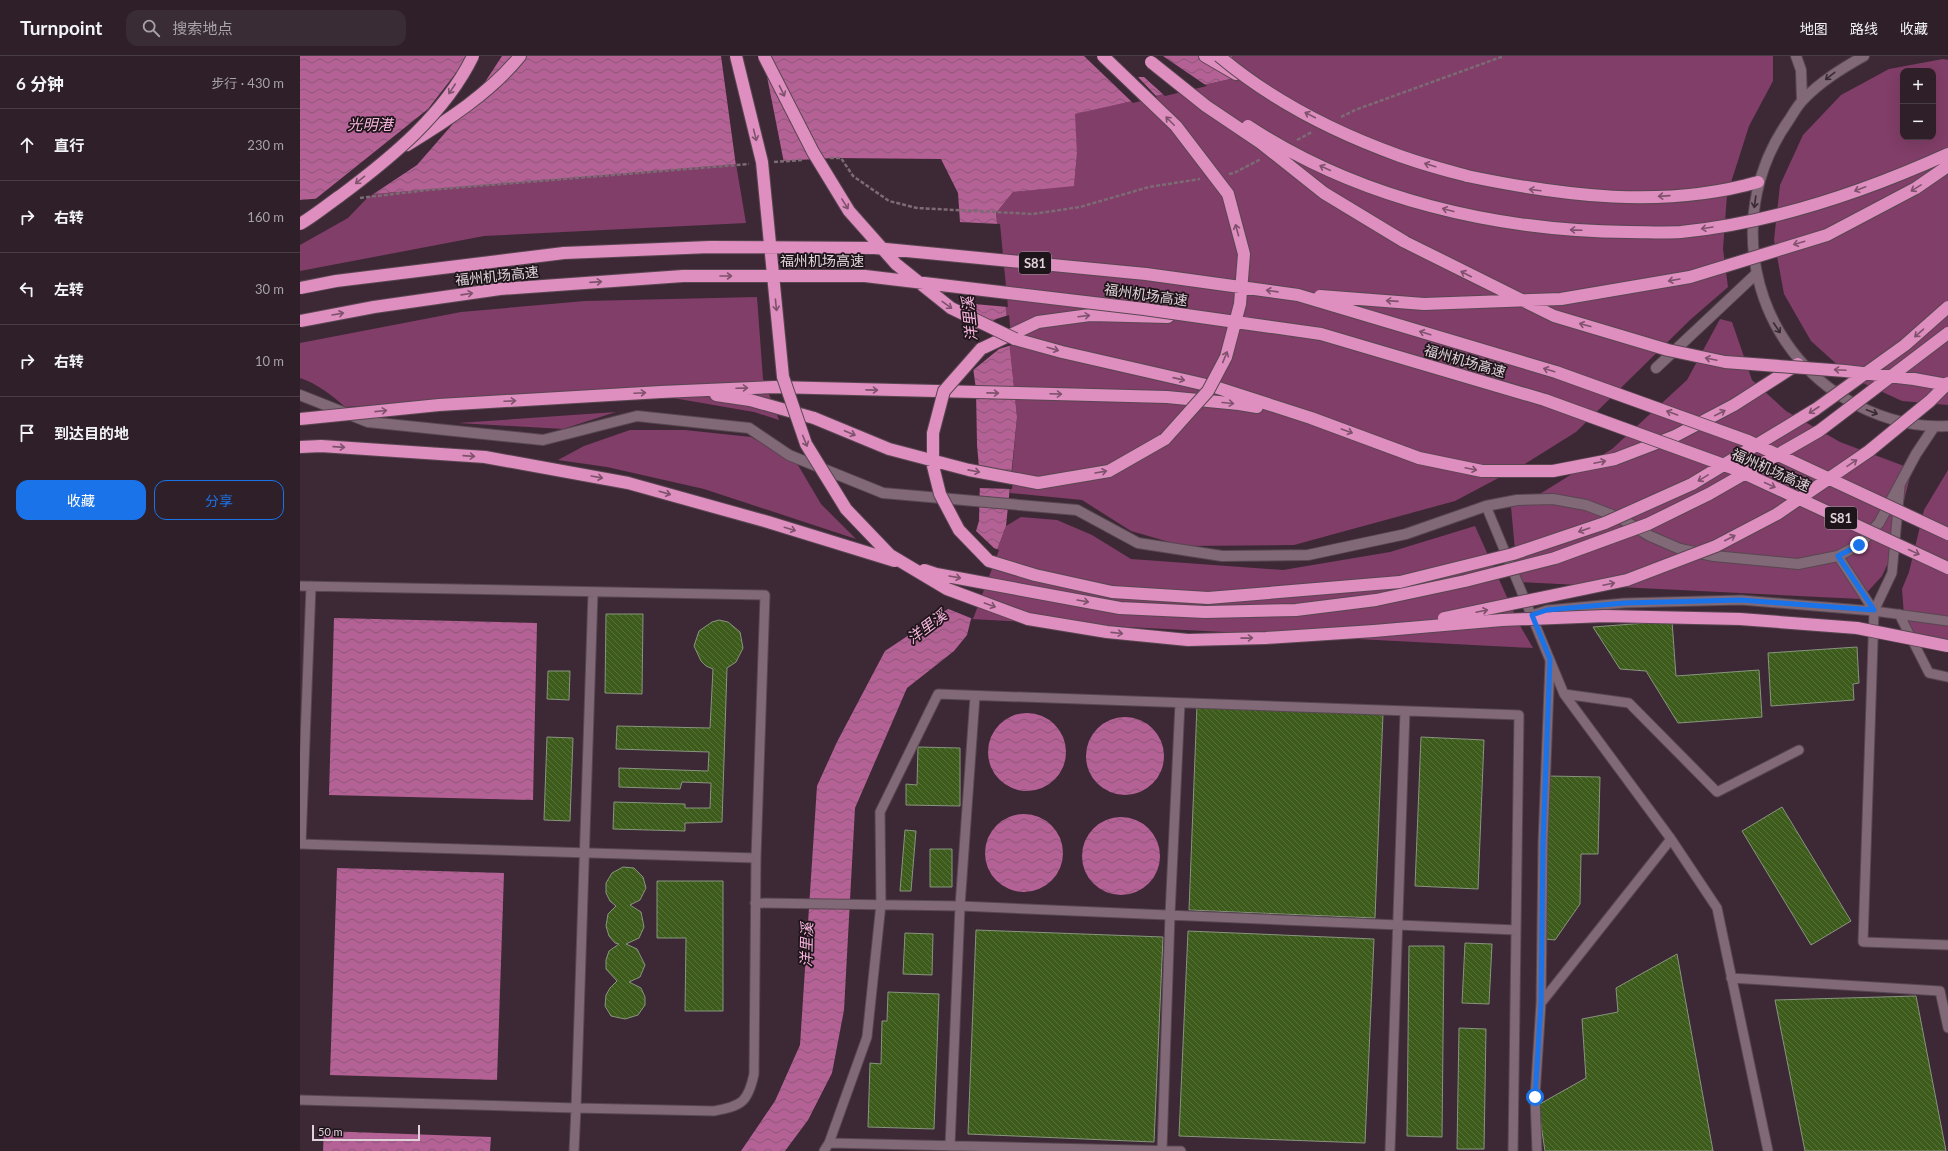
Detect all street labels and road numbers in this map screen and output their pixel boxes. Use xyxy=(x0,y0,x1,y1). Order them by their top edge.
street label: 福州机场高速 xyxy=(780,252,864,269)
road number: S81 xyxy=(1019,252,1051,274)
street label: 福州机场高速 xyxy=(454,263,540,288)
street label: 福州机场高速 xyxy=(1103,280,1189,309)
street label: 福州机场高速 xyxy=(1422,341,1508,380)
street label: 福州机场高速 xyxy=(1729,445,1813,494)
road number: S81 xyxy=(1825,507,1857,529)

